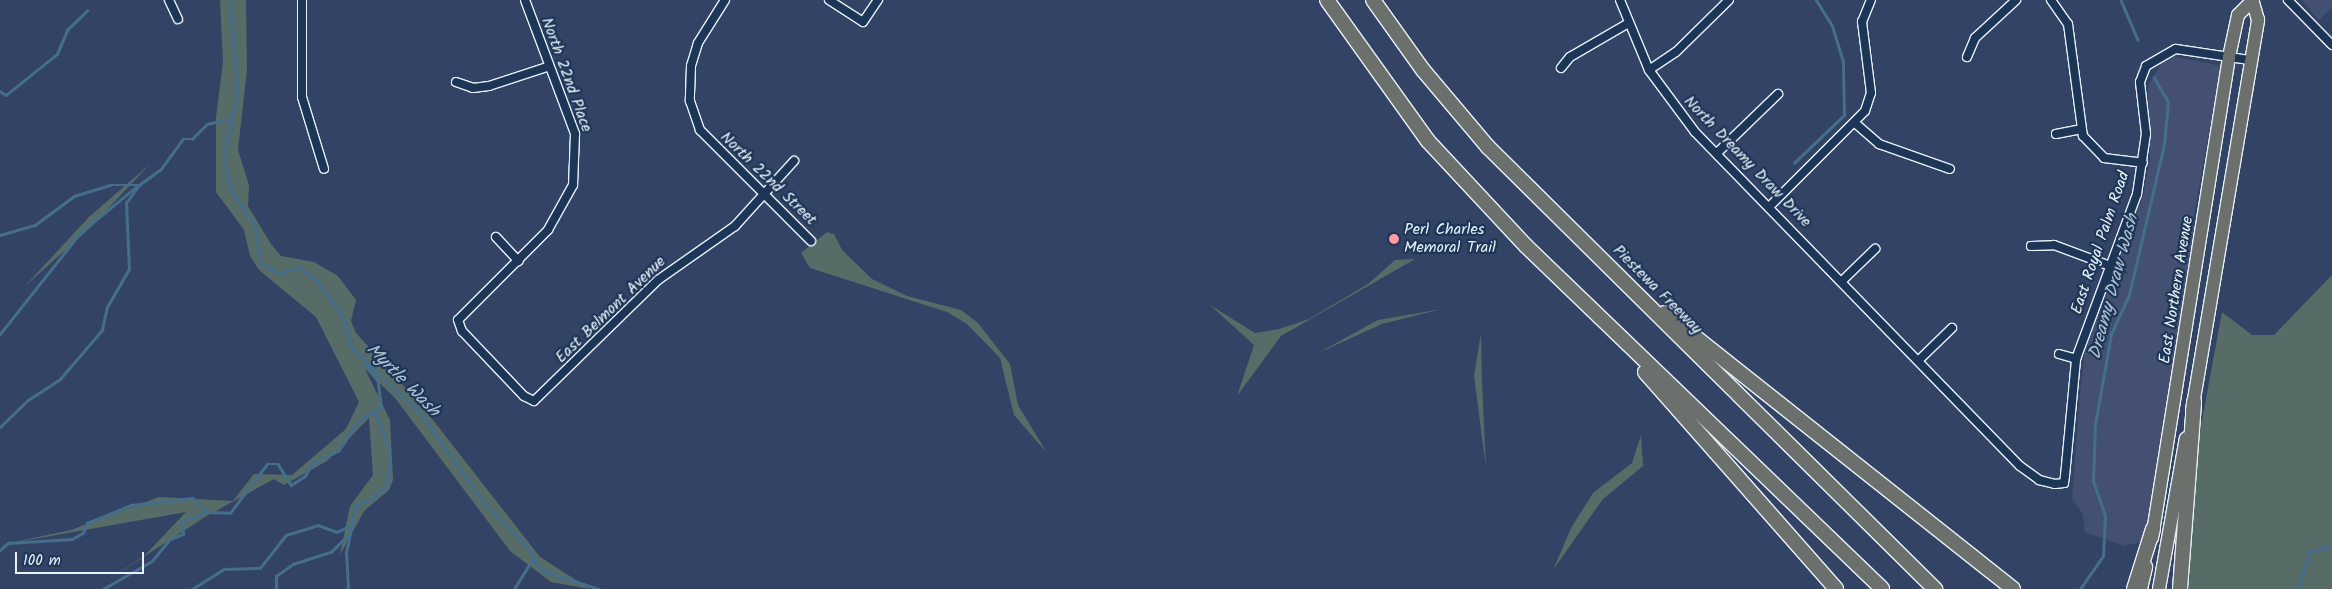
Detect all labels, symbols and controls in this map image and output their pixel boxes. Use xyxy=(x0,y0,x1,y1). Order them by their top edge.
street label: North 22nd Place xyxy=(536,15,596,135)
street label: North Dreamy Draw Drive xyxy=(1679,92,1815,232)
street label: North 22nd Street xyxy=(716,128,820,230)
street label: East Royal Palm Road xyxy=(2068,169,2134,317)
water label: Dreamy Draw Wash xyxy=(2085,212,2145,362)
street label: East Northern Avenue xyxy=(2156,215,2198,365)
place label: Perl Charles Memoral Trail xyxy=(1404,220,1496,258)
marker: Perl Charles Memoral Trail xyxy=(1388,233,1400,245)
street label: Piestewa Freeway xyxy=(1608,241,1706,339)
street label: East Belmont Avenue xyxy=(552,252,670,368)
water label: Myrtle Wash xyxy=(361,340,443,422)
scale bar xyxy=(18,542,146,574)
text: 100 m xyxy=(23,549,61,573)

